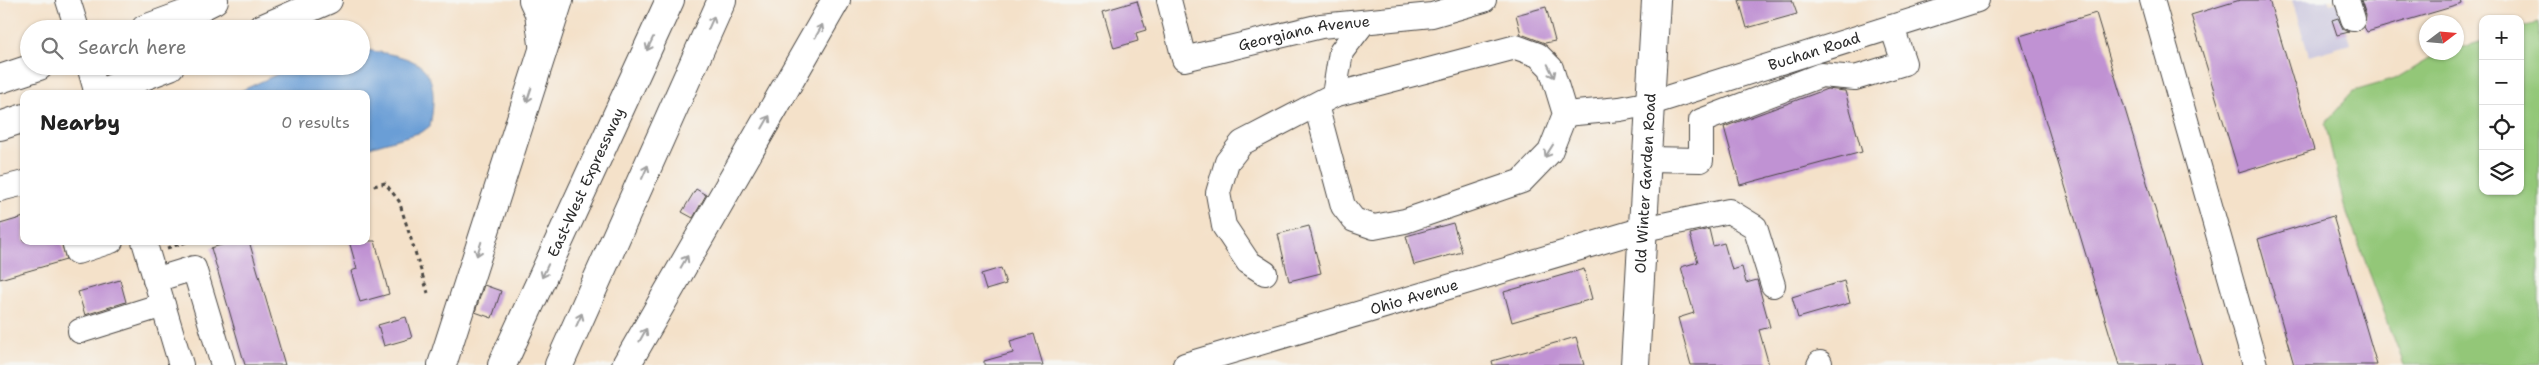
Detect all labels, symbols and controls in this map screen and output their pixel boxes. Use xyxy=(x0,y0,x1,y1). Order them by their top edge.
street label: Georgiana Avenue xyxy=(1236,11,1371,56)
north arrow xyxy=(2419,15,2464,60)
map controls xyxy=(2479,15,2524,195)
button: + xyxy=(2479,15,2524,60)
one-way arrow xyxy=(707,16,717,31)
search box xyxy=(20,20,370,75)
one-way arrow xyxy=(814,25,824,39)
street label: Buchan Road xyxy=(1766,27,1863,75)
icon: search xyxy=(38,34,66,62)
text: Search here xyxy=(78,35,187,60)
one-way arrow xyxy=(644,36,654,51)
button: − xyxy=(2479,60,2524,105)
one-way arrow xyxy=(1546,64,1556,79)
one-way arrow xyxy=(523,86,533,102)
street label: Old Winter Garden Road xyxy=(1630,92,1661,274)
street label: East-West Expressway xyxy=(543,104,629,260)
button: locate xyxy=(2479,105,2524,150)
text: Nearby xyxy=(40,109,120,137)
text: 0 results xyxy=(281,112,350,133)
one-way arrow xyxy=(762,115,772,129)
one-way arrow xyxy=(1543,144,1554,158)
button: layers xyxy=(2479,150,2524,195)
one-way arrow xyxy=(641,165,651,180)
one-way arrow xyxy=(474,241,484,257)
one-way arrow xyxy=(680,255,690,270)
one-way arrow xyxy=(540,264,550,279)
street label: Ohio Avenue xyxy=(1368,275,1461,320)
one-way arrow xyxy=(575,313,585,328)
one-way arrow xyxy=(639,328,649,342)

